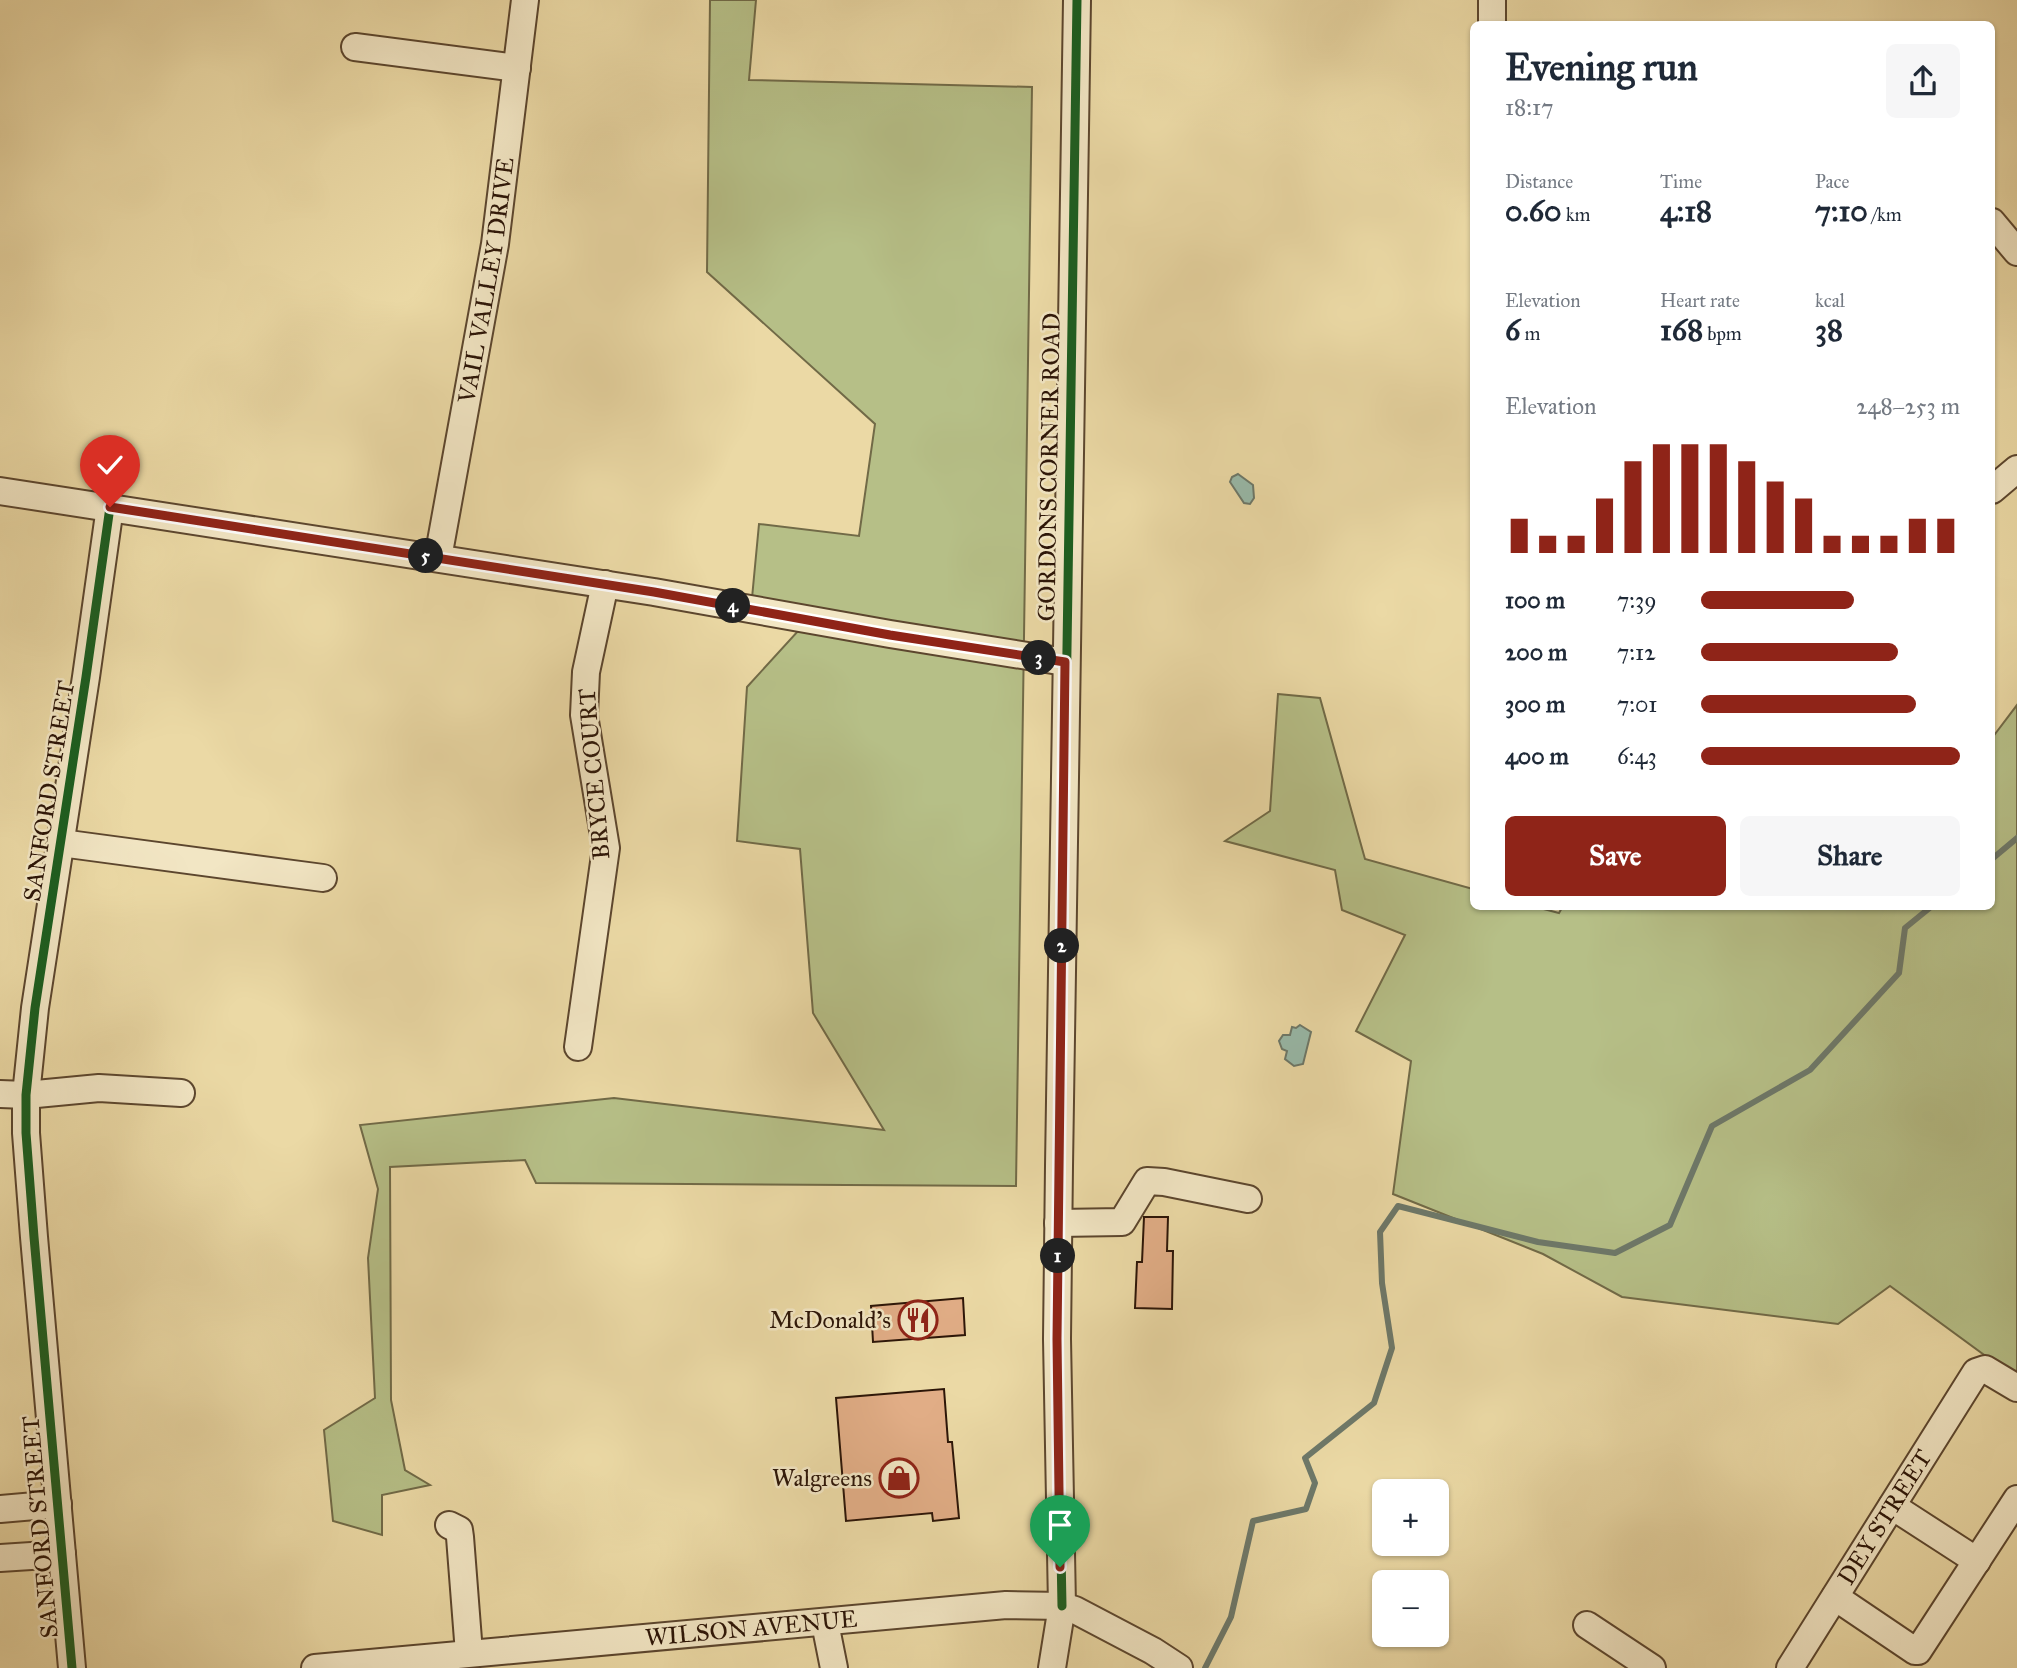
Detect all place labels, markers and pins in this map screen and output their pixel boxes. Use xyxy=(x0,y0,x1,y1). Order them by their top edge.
pin xyxy=(80,435,140,507)
pin: 5 xyxy=(408,538,444,574)
pin: 4 xyxy=(716,588,750,624)
pin: 3 xyxy=(1021,640,1056,676)
pin: 2 xyxy=(1044,928,1080,964)
pin: 1 xyxy=(1040,1238,1076,1274)
restaurant icon: McDonald's xyxy=(897,1299,939,1341)
place label: McDonald's xyxy=(769,1305,891,1335)
shop icon: Walgreens xyxy=(878,1457,920,1499)
place label: Walgreens xyxy=(772,1463,872,1493)
pin xyxy=(1030,1495,1090,1567)

